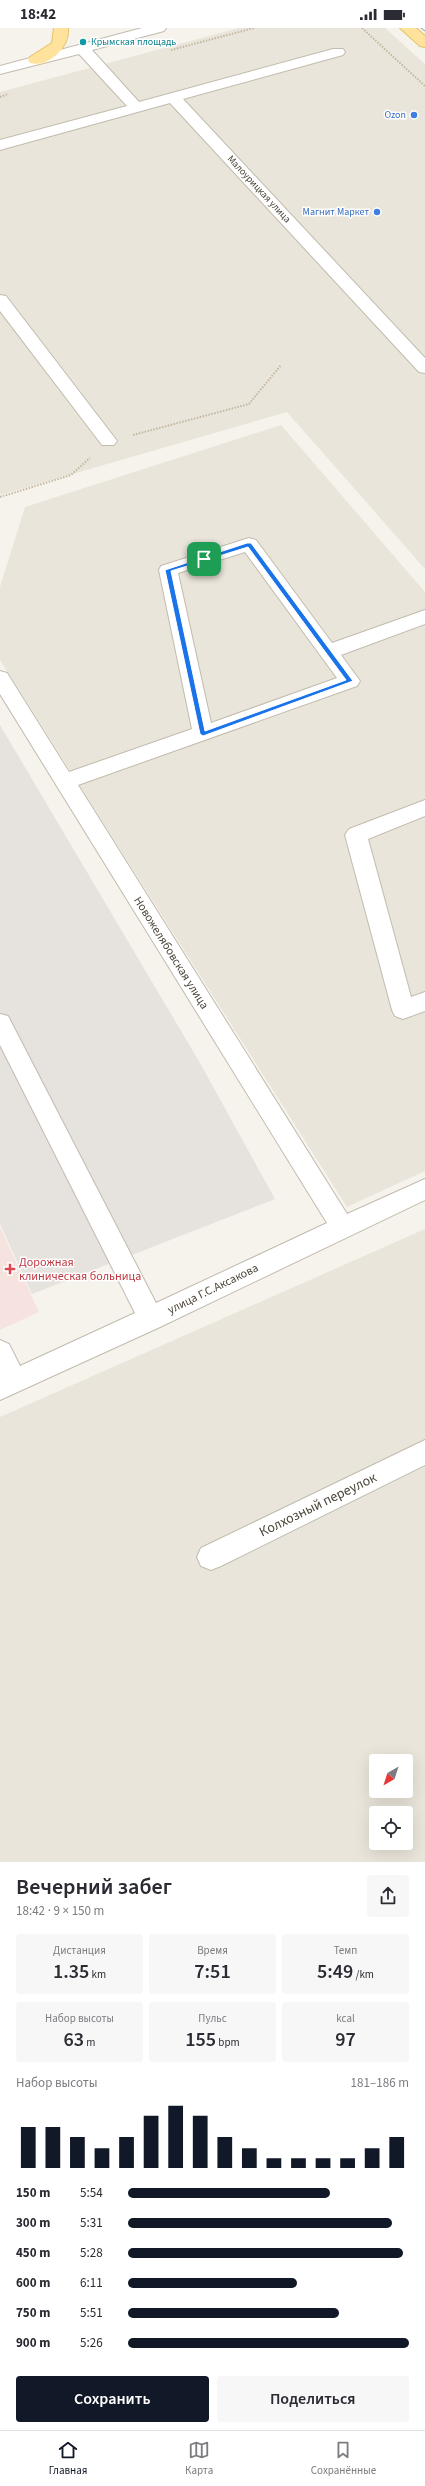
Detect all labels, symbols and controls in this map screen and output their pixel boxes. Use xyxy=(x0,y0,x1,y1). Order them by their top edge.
text: 18:42 xyxy=(20,4,56,25)
place label: Крымская площадь xyxy=(91,35,176,49)
marker: Крымская площадь xyxy=(78,37,88,47)
place label: Ozon xyxy=(384,108,406,122)
marker: Ozon xyxy=(409,110,419,120)
street label: Малоурицкая улица xyxy=(224,152,294,226)
place label: Магнит Маркет xyxy=(303,205,369,219)
marker: Магнит Маркет xyxy=(372,207,382,217)
pin xyxy=(187,542,221,576)
icon: arrive xyxy=(193,548,215,570)
street label: Новожелябовская улица xyxy=(129,893,213,1013)
place label: Дорожная клиническая больница xyxy=(19,1254,141,1285)
street label: улица Г.С.Аксакова xyxy=(165,1260,261,1318)
marker: Дорожная клиническая больница xyxy=(4,1263,16,1275)
street label: Колхозный переулок xyxy=(256,1468,380,1542)
north arrow xyxy=(369,1754,413,1798)
map controls xyxy=(369,1754,413,1850)
button: locate xyxy=(369,1806,413,1850)
text: Вечерний забег xyxy=(16,1871,172,1903)
button: share xyxy=(367,1875,409,1917)
text: 18:42 · 9 × 150 m xyxy=(16,1902,104,1920)
text: Дистанция xyxy=(53,1943,106,1958)
text: Время xyxy=(197,1943,228,1958)
text: Темп xyxy=(334,1943,357,1958)
text: 1.35 xyxy=(53,1958,89,1986)
text: 7:51 xyxy=(194,1958,231,1986)
text: 5:49 xyxy=(317,1958,353,1986)
text: km xyxy=(89,1967,106,1982)
text: /km xyxy=(353,1967,374,1982)
text: Набор высоты xyxy=(45,2011,114,2026)
text: Пульс xyxy=(198,2011,227,2026)
text: kcal xyxy=(336,2011,355,2026)
text: 63 xyxy=(64,2026,84,2054)
text: 155 xyxy=(185,2026,216,2054)
text: 97 xyxy=(335,2026,356,2054)
text: m xyxy=(84,2035,95,2050)
text: bpm xyxy=(216,2035,240,2050)
text: Набор высоты xyxy=(16,2074,98,2092)
text: 181–186 m xyxy=(351,2074,409,2092)
text: 150 m xyxy=(16,2184,50,2202)
text: 5:54 xyxy=(80,2184,103,2202)
text: 300 m xyxy=(16,2214,50,2232)
text: 5:31 xyxy=(80,2214,103,2232)
text: 450 m xyxy=(16,2244,50,2262)
text: 5:28 xyxy=(80,2244,103,2262)
text: 600 m xyxy=(16,2274,50,2292)
text: 6:11 xyxy=(80,2274,103,2292)
text: 750 m xyxy=(16,2304,50,2322)
text: 5:51 xyxy=(80,2304,103,2322)
text: 900 m xyxy=(16,2334,50,2352)
text: 5:26 xyxy=(80,2334,103,2352)
button: Сохранить xyxy=(16,2376,209,2422)
button: Поделиться xyxy=(217,2376,409,2422)
tab: Главная xyxy=(49,2439,87,2478)
tab: Карта xyxy=(185,2439,213,2478)
tab: Сохранённые xyxy=(311,2439,376,2478)

